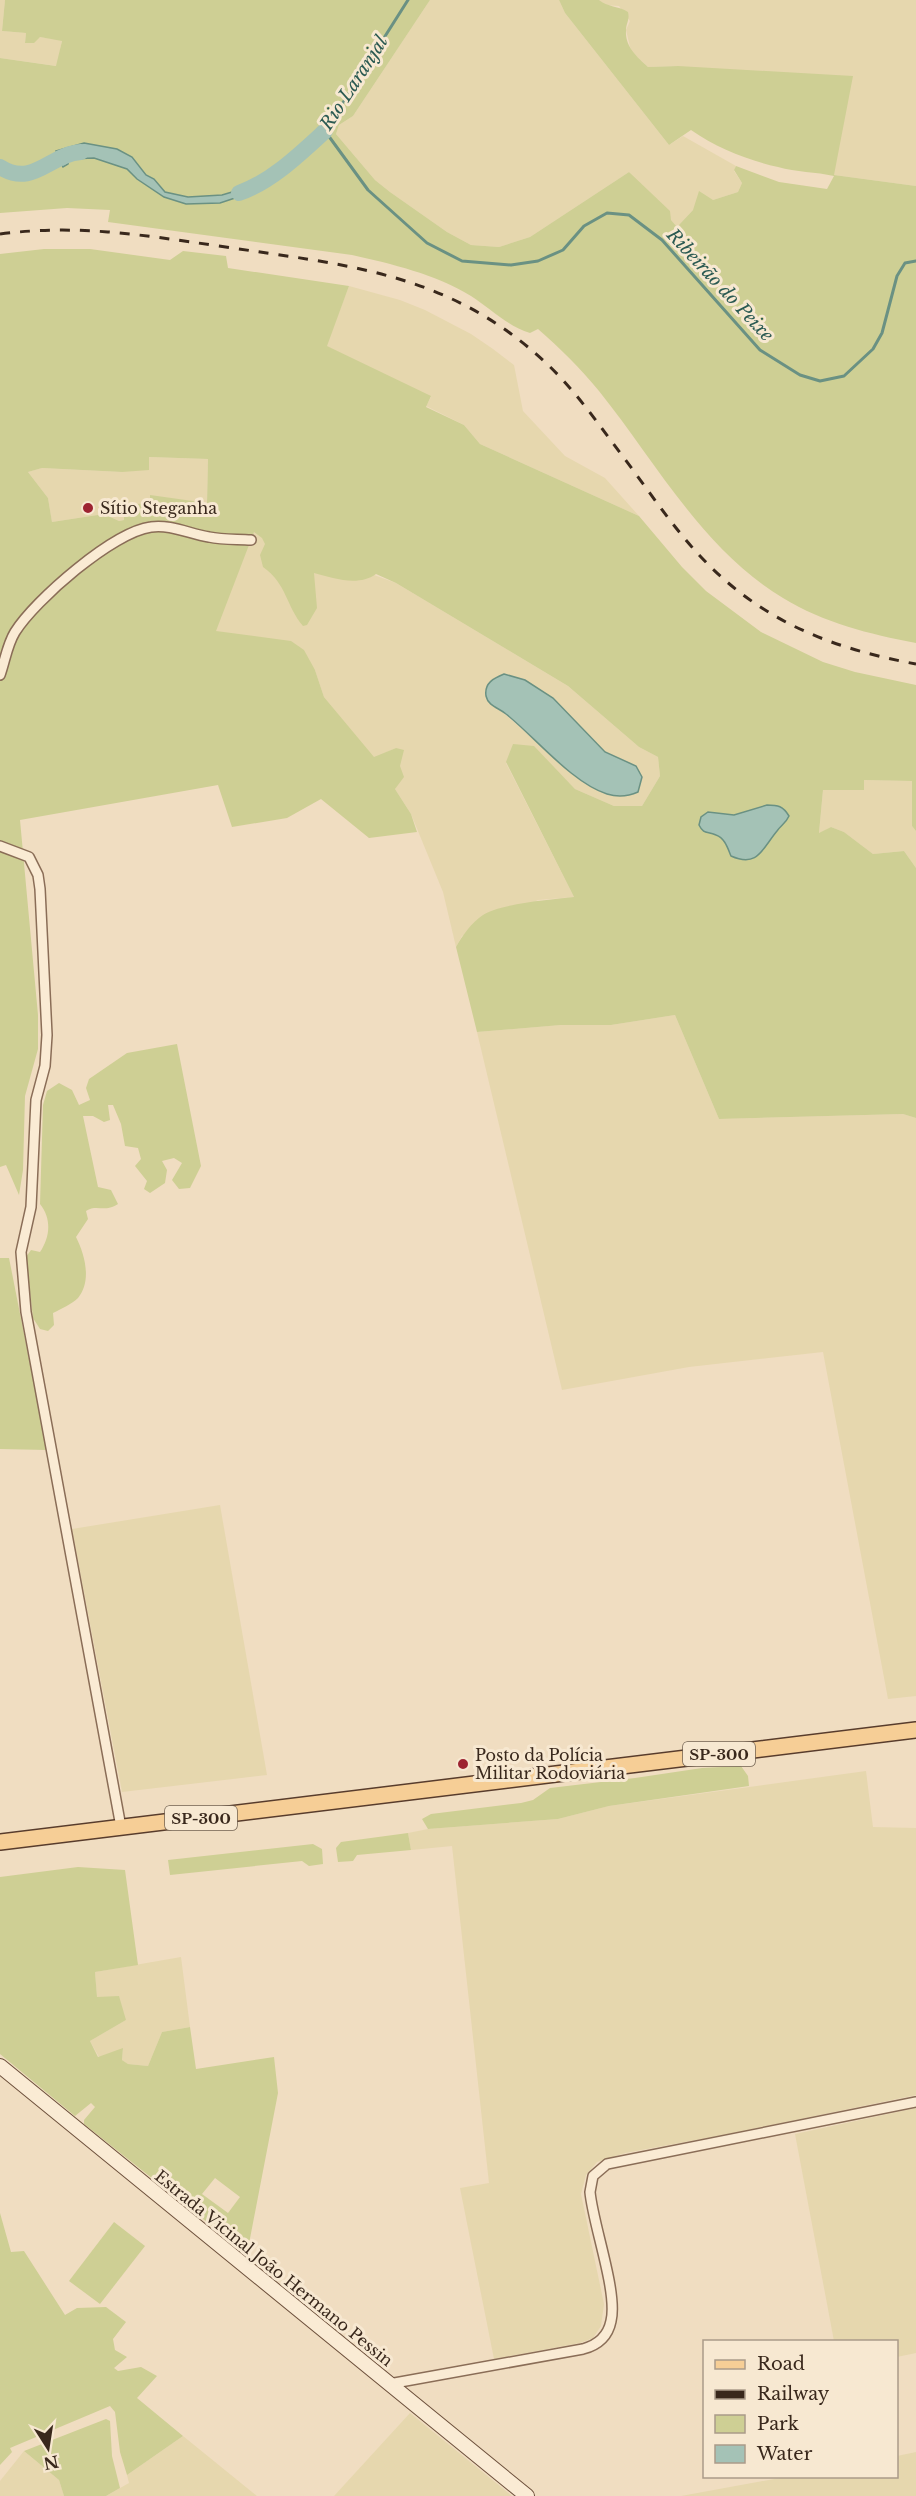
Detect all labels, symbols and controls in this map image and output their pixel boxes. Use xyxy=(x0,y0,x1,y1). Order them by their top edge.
water label: Rio Laranjal xyxy=(315,32,393,135)
water label: Ribeirão do Peixe xyxy=(661,223,778,346)
place label: Sítio Steganha xyxy=(100,498,217,518)
marker: Sítio Steganha xyxy=(81,501,95,515)
road number: SP-300 xyxy=(683,1742,755,1766)
place label: Posto da Polícia Militar Rodoviária xyxy=(475,1745,625,1783)
marker: Posto da Polícia Militar Rodoviária xyxy=(456,1757,470,1771)
road number: SP-300 xyxy=(165,1806,237,1830)
street label: Estrada Vicinal João Hermano Pessin xyxy=(151,2166,397,2370)
legend xyxy=(703,2340,898,2478)
text: Road xyxy=(757,2353,805,2375)
text: Railway xyxy=(757,2383,830,2405)
text: Park xyxy=(757,2413,799,2435)
north arrow xyxy=(18,2418,78,2478)
text: Water xyxy=(756,2443,813,2465)
text: N xyxy=(42,2451,61,2474)

